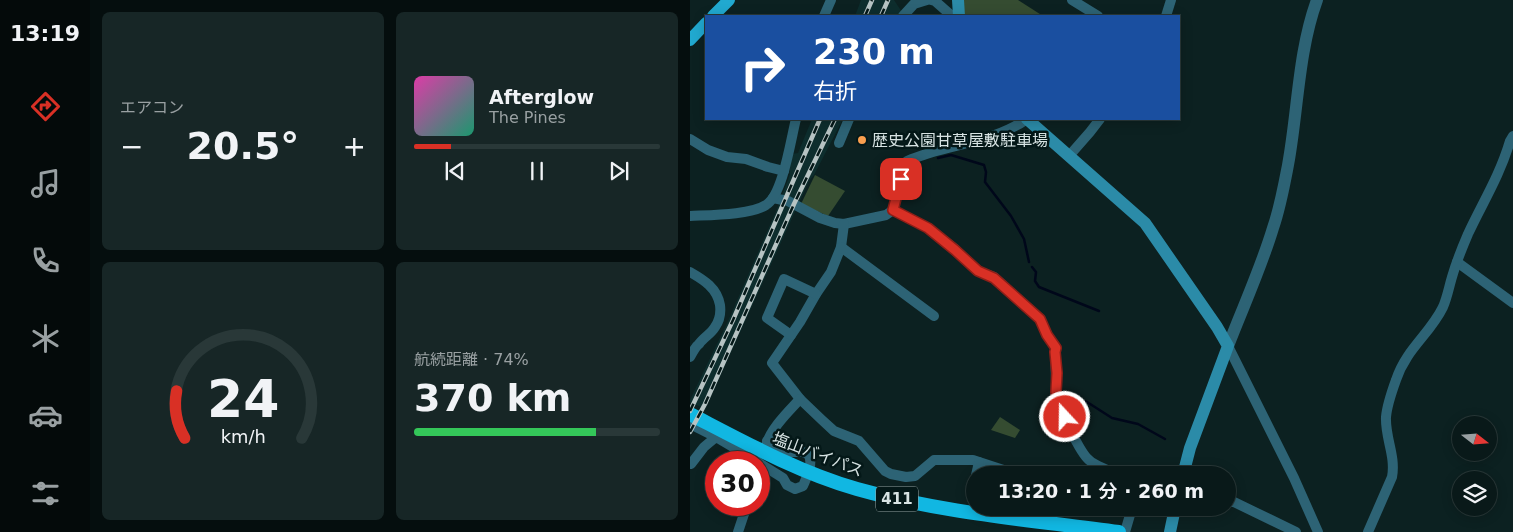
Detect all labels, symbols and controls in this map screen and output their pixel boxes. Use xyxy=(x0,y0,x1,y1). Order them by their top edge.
text: 13:19 xyxy=(10,21,80,46)
text: 230 m xyxy=(813,32,935,72)
icon: right xyxy=(730,35,795,100)
text: 右折 xyxy=(813,79,857,104)
text: Afterglow xyxy=(489,86,594,108)
icon: directions xyxy=(28,89,63,124)
text: エアコン xyxy=(120,98,184,117)
text: The Pines xyxy=(489,108,566,127)
text: 20.5° xyxy=(187,124,299,168)
text: − xyxy=(120,130,143,163)
text: + xyxy=(343,130,366,163)
place label: 歴史公園甘草屋敷駐車場 xyxy=(872,131,1048,150)
marker: 歴史公園甘草屋敷駐車場 xyxy=(856,134,868,146)
icon: previous xyxy=(441,157,469,185)
icon: pause xyxy=(523,157,551,185)
icon: next xyxy=(605,157,633,185)
pin xyxy=(880,158,922,200)
icon: arrive xyxy=(887,165,915,193)
icon: music xyxy=(28,166,63,201)
icon: phone xyxy=(28,243,63,278)
icon: climate xyxy=(28,321,63,356)
text: 航続距離 · 74% xyxy=(414,350,529,369)
text: 24 xyxy=(207,369,279,429)
text: 370 km xyxy=(414,376,571,420)
position arrow xyxy=(1038,390,1090,442)
icon: car xyxy=(28,398,63,433)
north arrow xyxy=(1452,416,1498,461)
map controls xyxy=(1452,416,1497,516)
text: km/h xyxy=(220,426,266,447)
street label: 塩山バイパス xyxy=(770,428,866,480)
speed limit sign: 30 xyxy=(705,451,770,516)
button: layers xyxy=(1452,471,1497,516)
icon: filters xyxy=(28,476,63,511)
text: 13:20 · 1 分 · 260 m xyxy=(998,480,1204,502)
road number: 411 xyxy=(876,486,918,512)

